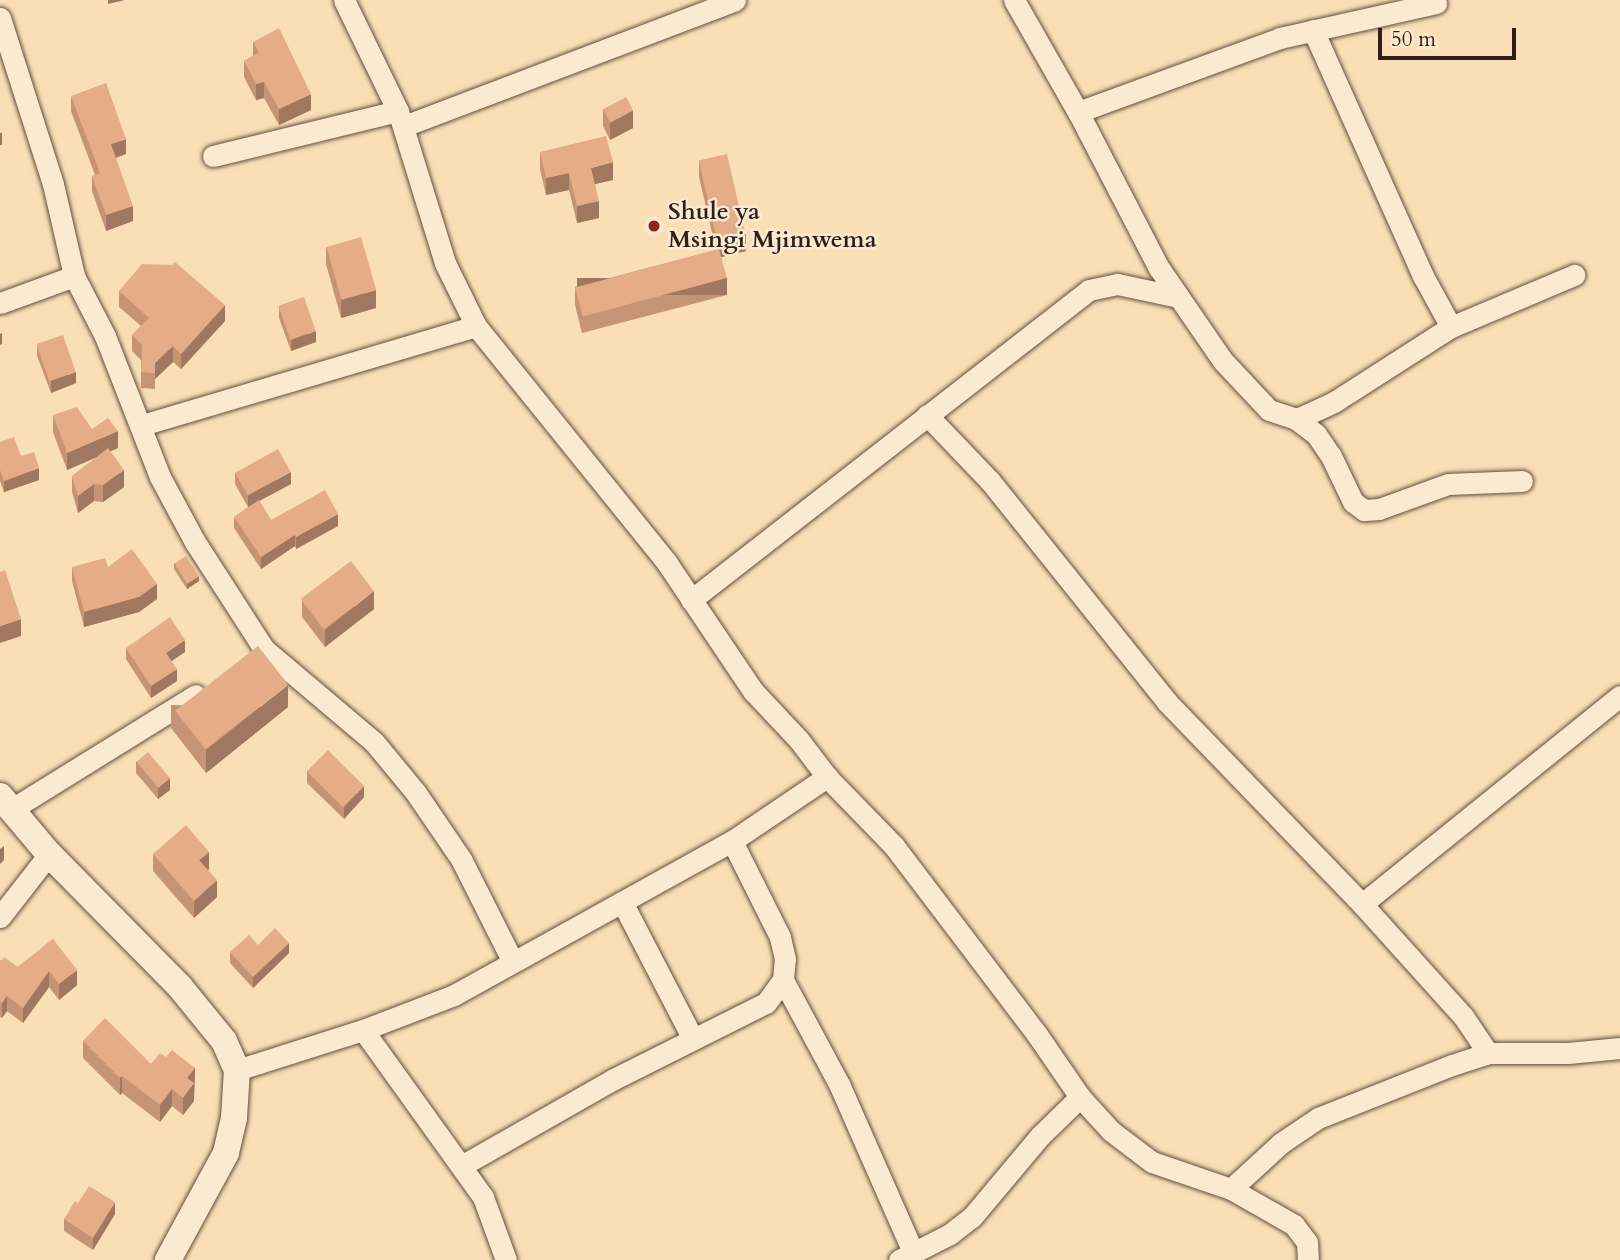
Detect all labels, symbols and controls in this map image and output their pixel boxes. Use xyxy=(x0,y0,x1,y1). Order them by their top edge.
scale bar xyxy=(1382,14,1520,58)
text: 50 m xyxy=(1391,25,1436,54)
place label: Shule ya Msingi Mjimwema xyxy=(668,198,877,254)
marker: Shule ya Msingi Mjimwema xyxy=(646,218,662,234)

